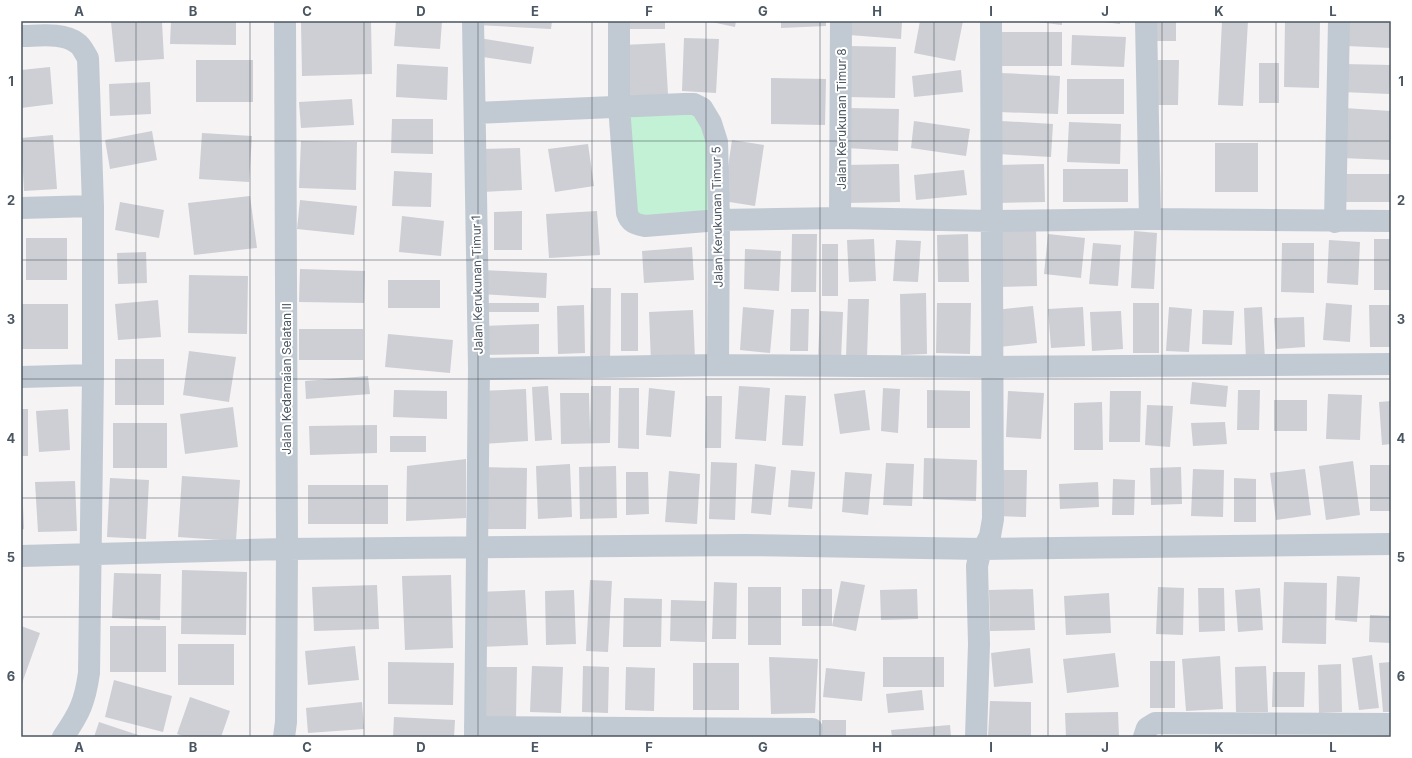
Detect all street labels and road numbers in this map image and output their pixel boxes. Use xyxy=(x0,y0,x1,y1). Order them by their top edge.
street label: Jalan Kerukunan Timur 8 xyxy=(834,48,849,190)
street label: Jalan Kerukunan Timur 5 xyxy=(708,146,726,288)
street label: Jalan Kerukunan Timur 1 xyxy=(468,215,486,355)
street label: Jalan Kedamaian Selatan II xyxy=(279,303,294,455)

